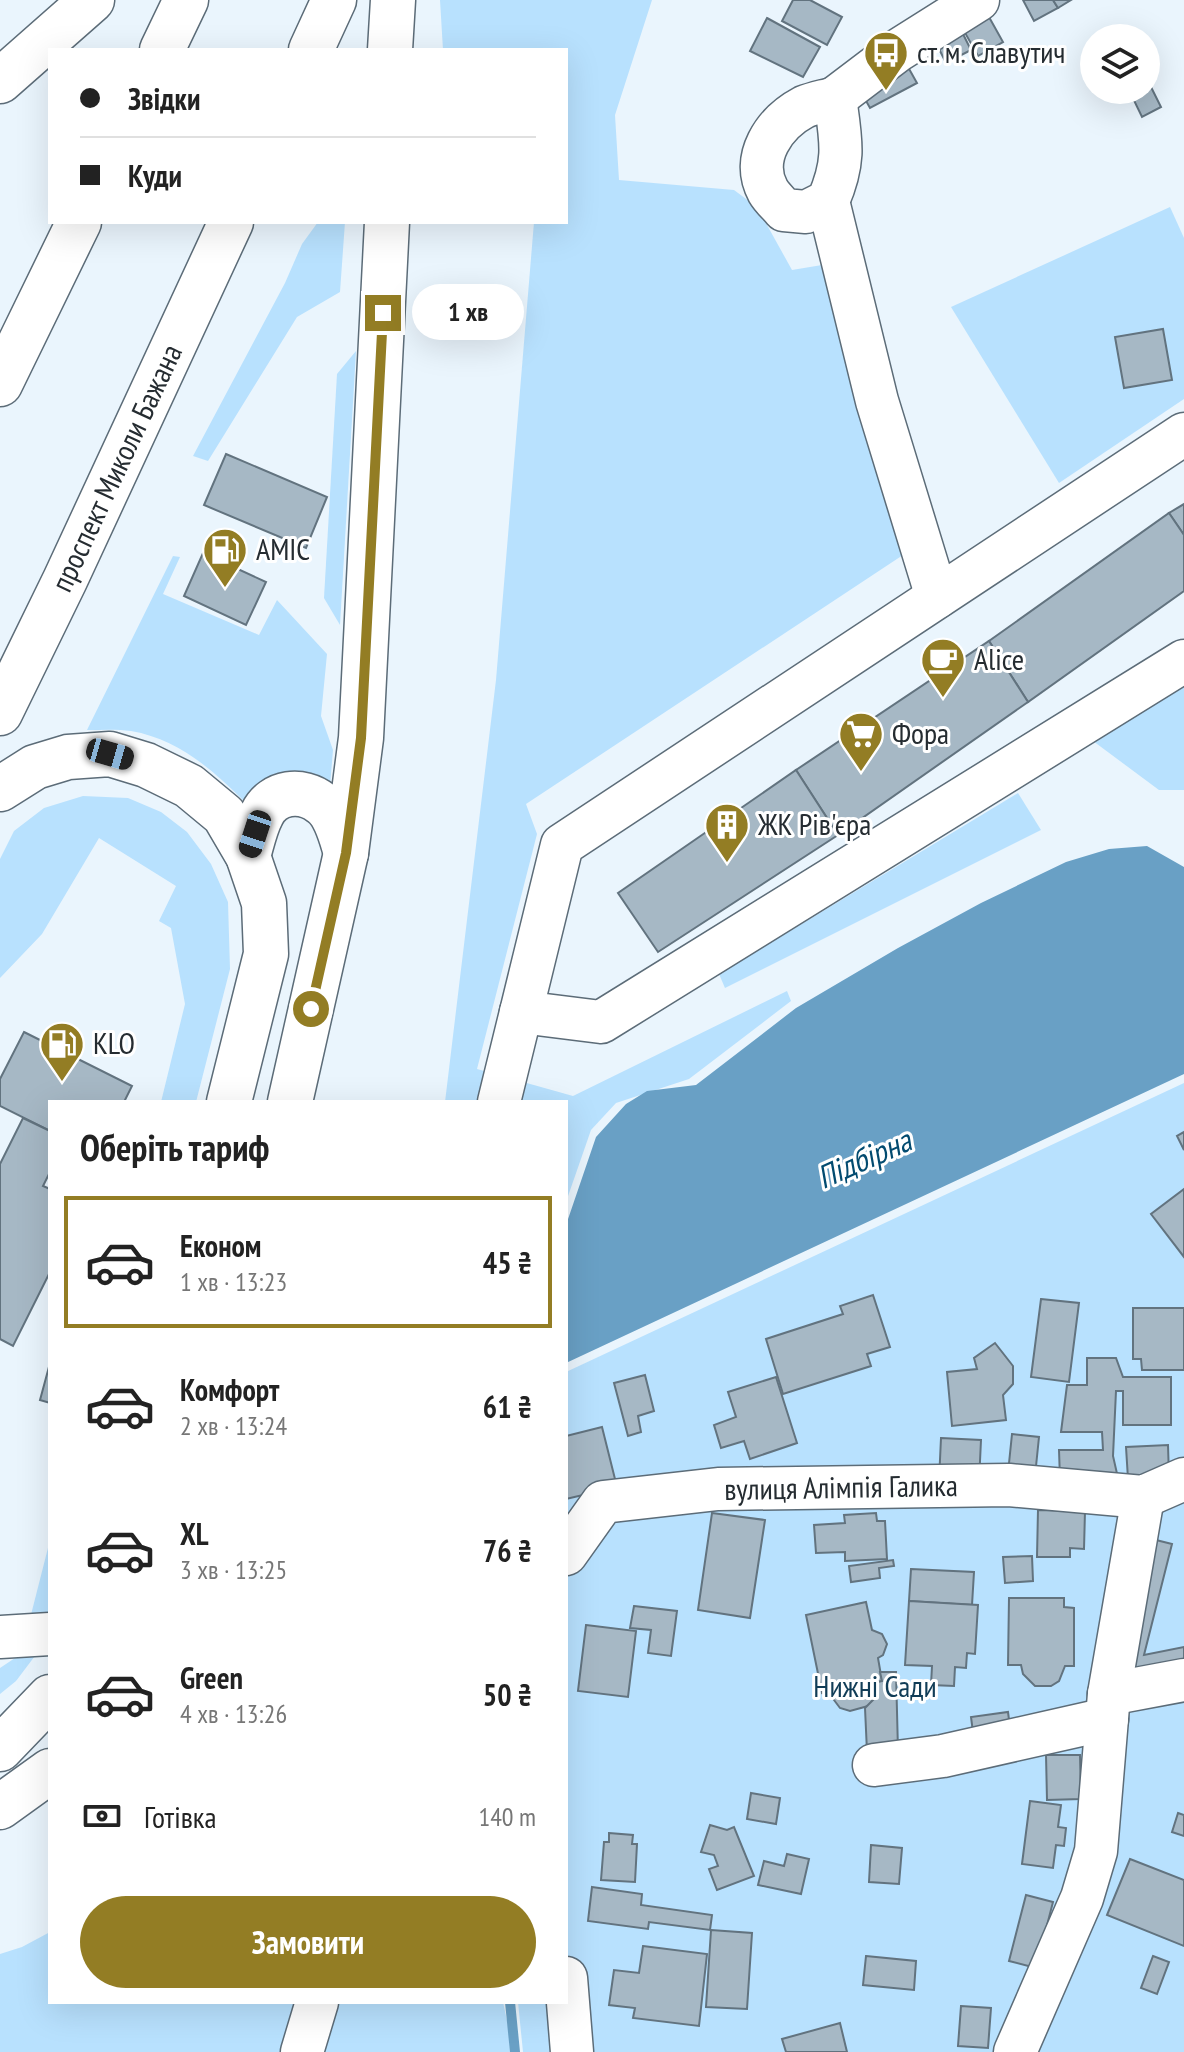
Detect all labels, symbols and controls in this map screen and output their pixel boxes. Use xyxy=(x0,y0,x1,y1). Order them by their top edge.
map controls xyxy=(1080,24,1160,104)
button: layers xyxy=(1080,24,1160,104)
bus stop icon: ст. м. Славутич xyxy=(862,29,910,92)
place label: ст. м. Славутич xyxy=(917,32,1065,71)
text: Звідки xyxy=(128,79,200,118)
text: Куди xyxy=(128,156,182,195)
callout: 1 хв xyxy=(411,285,523,341)
route end xyxy=(365,295,401,331)
text: 1 хв xyxy=(448,295,488,328)
street label: проспект Миколи Бажана xyxy=(41,337,190,597)
fuel station icon: AMIC xyxy=(201,526,249,589)
place label: AMIC xyxy=(256,529,310,568)
cafe icon: Alice xyxy=(919,636,967,699)
place label: Alice xyxy=(974,639,1024,678)
supermarket icon: Фора xyxy=(837,710,885,773)
place label: Фора xyxy=(892,713,949,752)
car xyxy=(84,736,136,772)
building icon: ЖК Рів'єра xyxy=(703,801,751,864)
place label: ЖК Рів'єра xyxy=(757,804,871,843)
car xyxy=(236,807,274,861)
route start xyxy=(293,991,329,1027)
fuel station icon: KLO xyxy=(38,1020,86,1083)
place label: KLO xyxy=(93,1023,135,1062)
water label: Підбірна xyxy=(810,1118,919,1197)
text: Оберіть тариф xyxy=(80,1124,269,1171)
icon: car xyxy=(84,1226,156,1298)
text: Економ xyxy=(180,1226,262,1265)
text: 45 ₴ xyxy=(483,1243,532,1282)
text: 1 хв · 13:23 xyxy=(180,1265,287,1298)
icon: car xyxy=(84,1370,156,1442)
text: Комфорт xyxy=(180,1370,279,1409)
text: 61 ₴ xyxy=(483,1387,532,1426)
text: 2 хв · 13:24 xyxy=(180,1409,287,1442)
street label: вулиця Алімпія Галика xyxy=(724,1465,958,1508)
icon: car xyxy=(84,1514,156,1586)
text: XL xyxy=(180,1514,209,1553)
text: 76 ₴ xyxy=(483,1531,532,1570)
text: 3 хв · 13:25 xyxy=(180,1553,287,1586)
icon: car xyxy=(84,1658,156,1730)
text: Green xyxy=(180,1658,243,1697)
park label: Нижні Сади xyxy=(813,1666,937,1705)
text: 50 ₴ xyxy=(483,1675,532,1714)
text: 4 хв · 13:26 xyxy=(180,1697,287,1730)
icon: cash xyxy=(80,1794,124,1838)
text: Готівка xyxy=(144,1797,216,1836)
text: 140 m xyxy=(478,1800,536,1833)
button: Замовити xyxy=(80,1896,536,1988)

